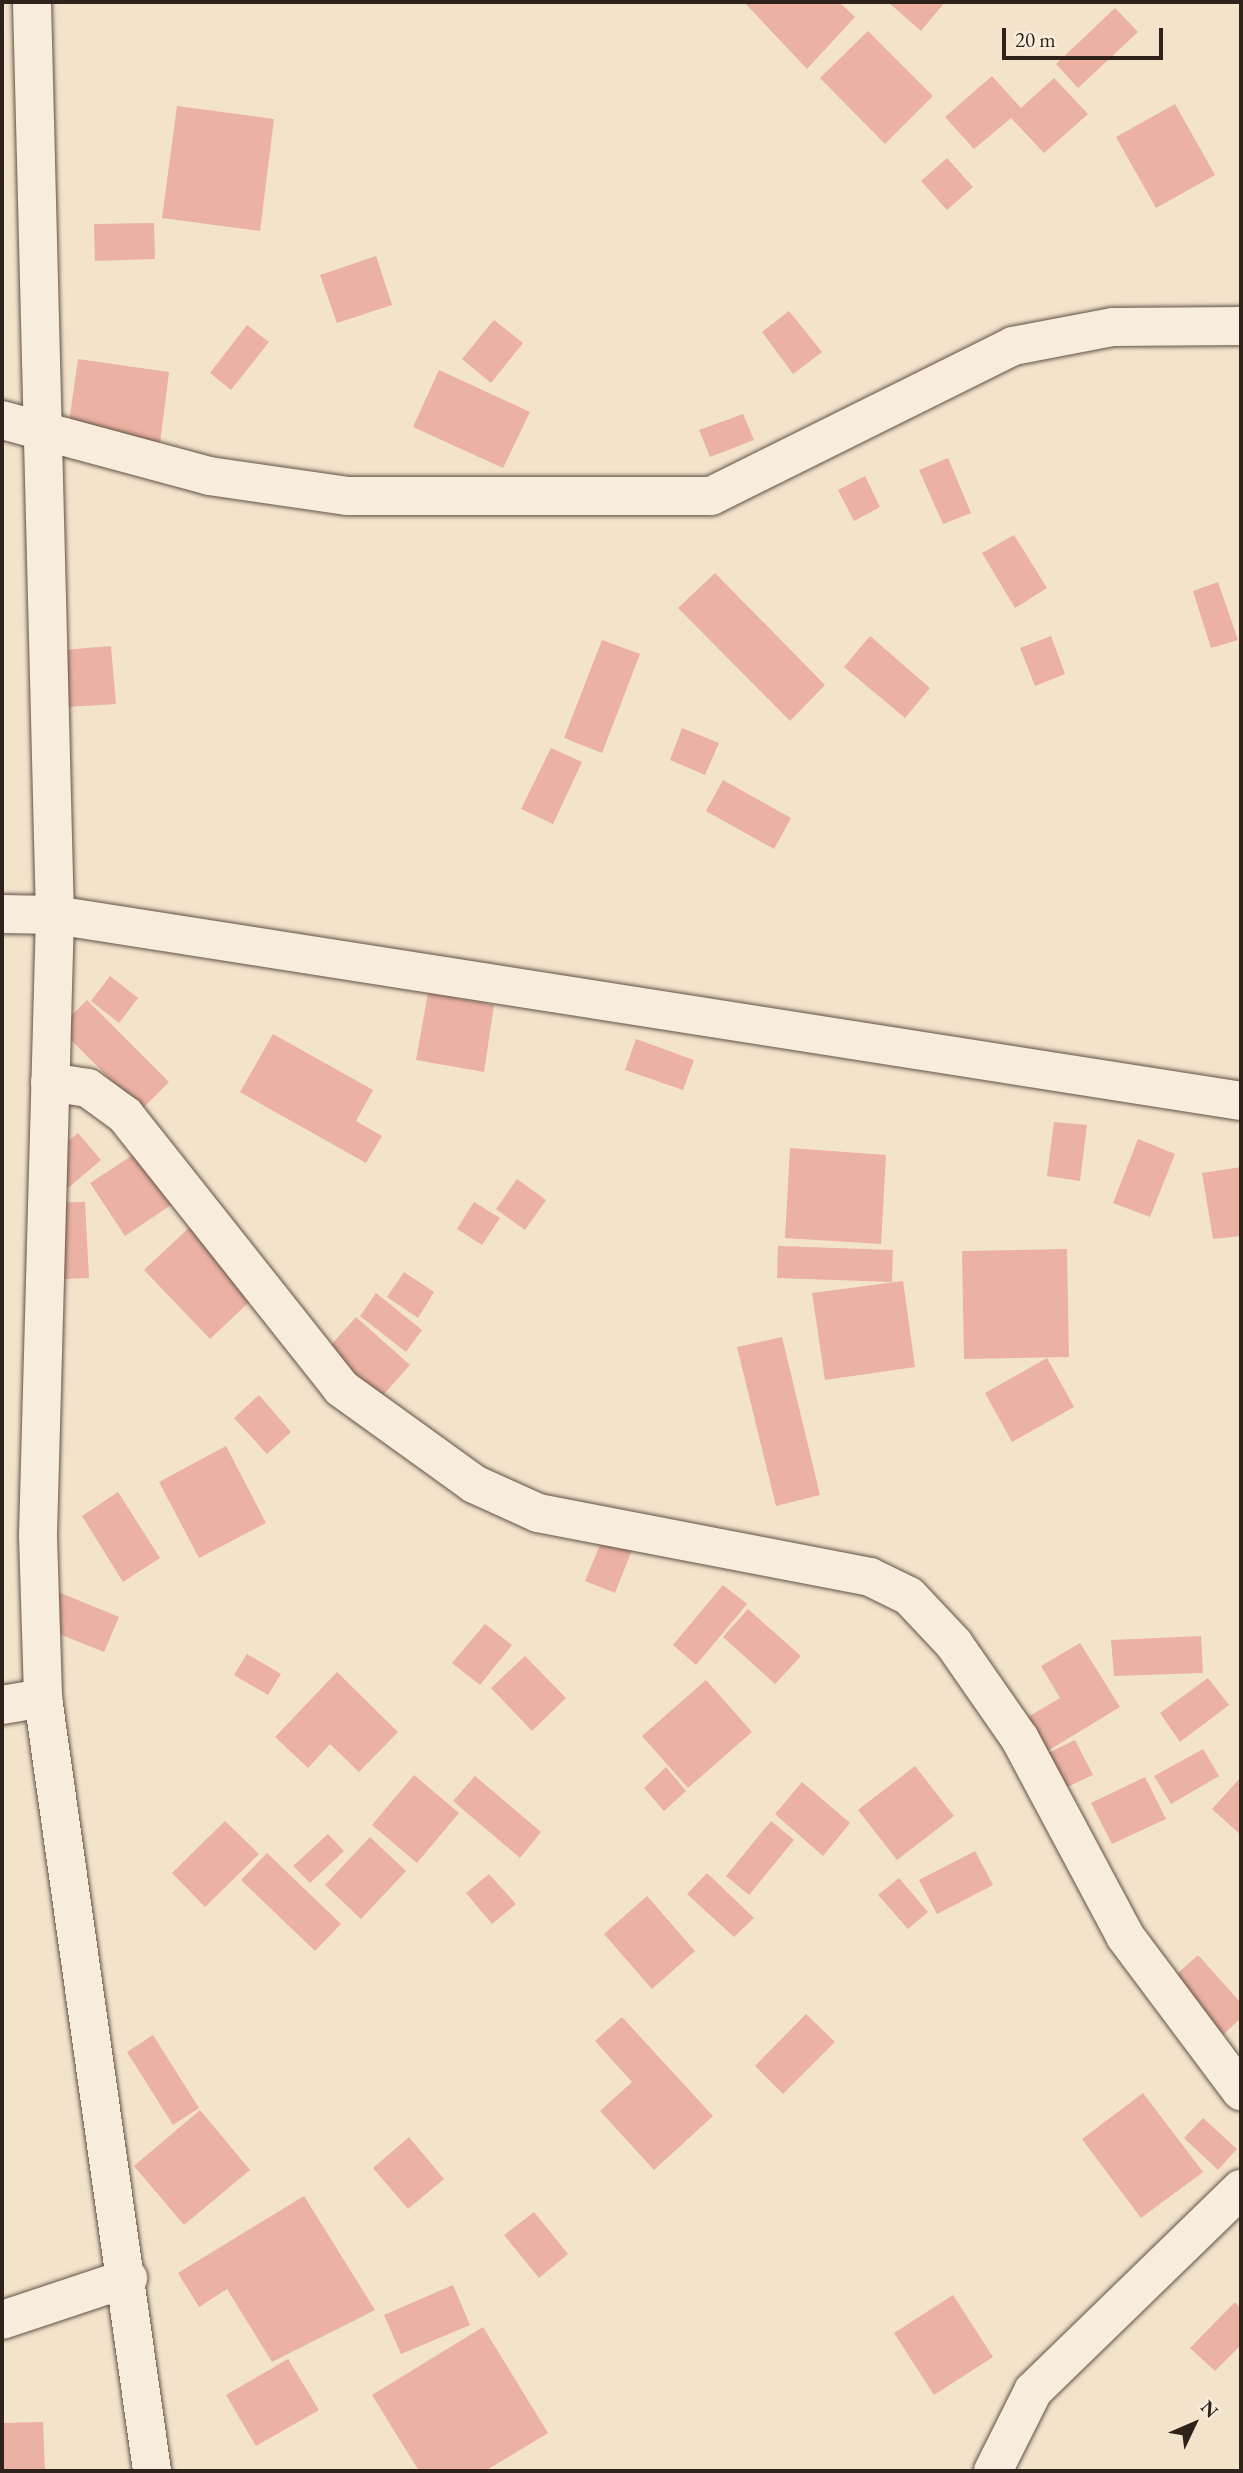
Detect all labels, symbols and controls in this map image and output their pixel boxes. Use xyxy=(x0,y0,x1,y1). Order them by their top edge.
scale bar xyxy=(1005,14,1166,58)
text: 20 m xyxy=(1015,26,1056,53)
north arrow xyxy=(1159,2389,1229,2459)
text: N xyxy=(1195,2395,1224,2423)

